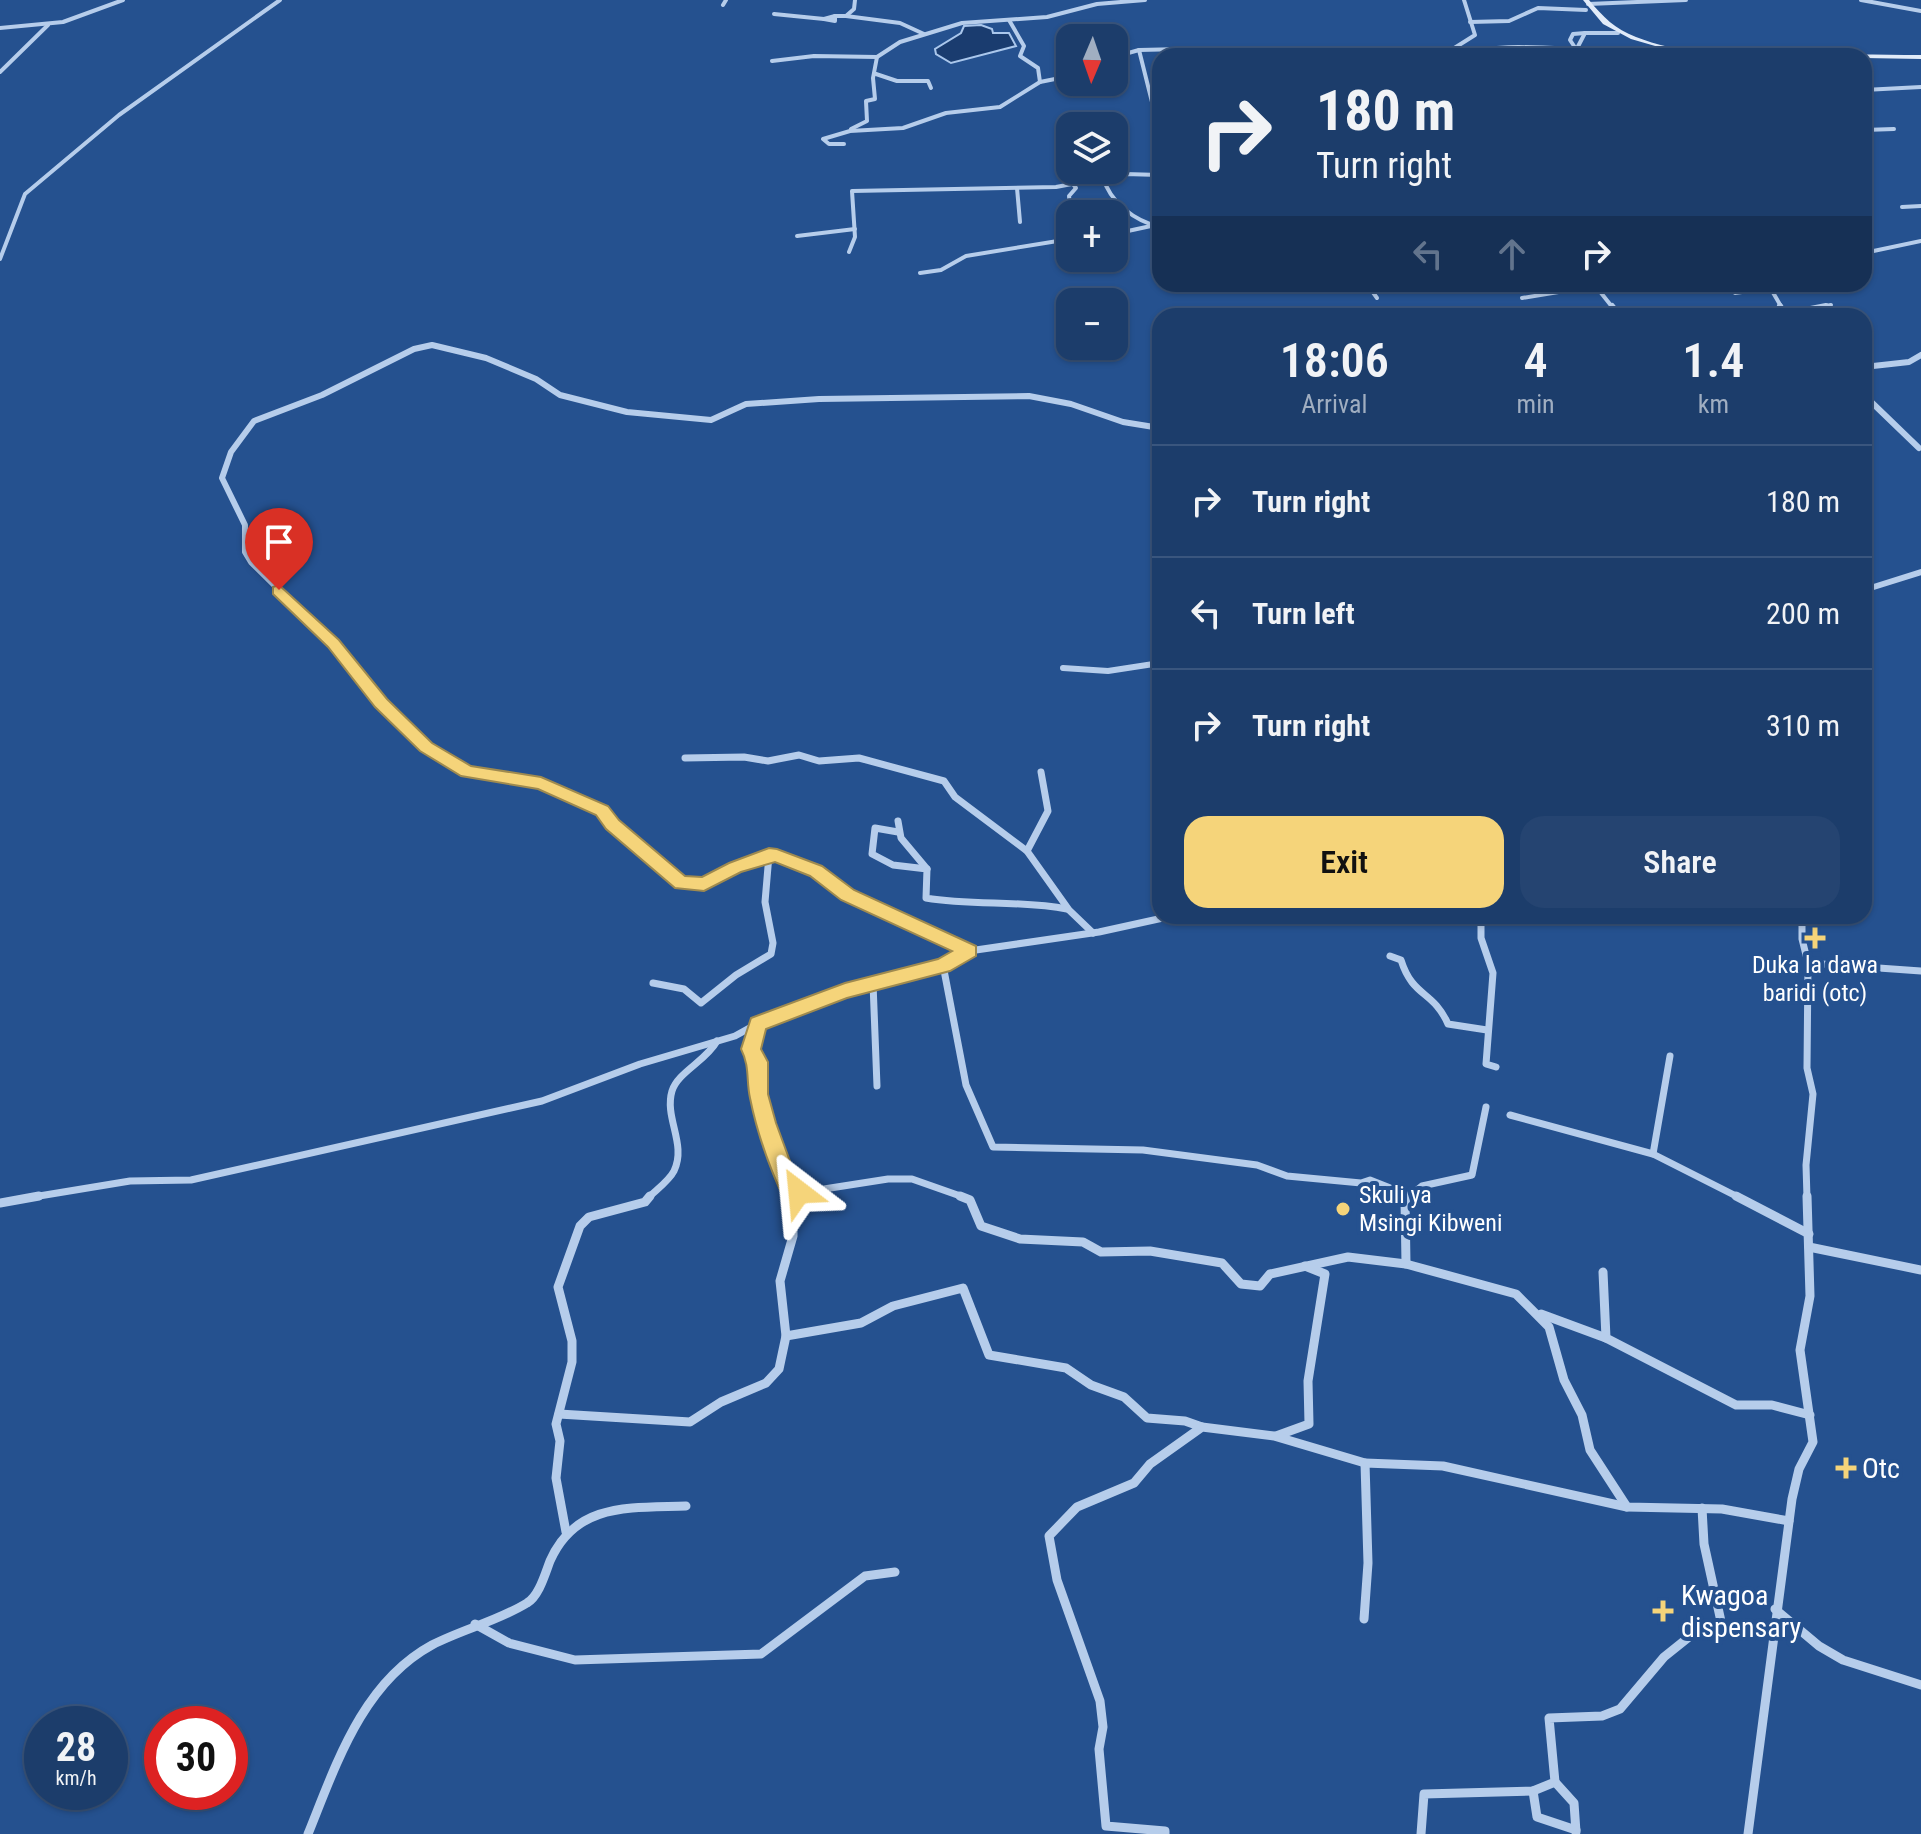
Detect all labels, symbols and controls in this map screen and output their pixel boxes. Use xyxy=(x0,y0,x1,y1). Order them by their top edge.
north arrow xyxy=(1056,24,1128,96)
map controls xyxy=(1056,24,1128,360)
text: 180 m xyxy=(1316,78,1455,144)
icon: right xyxy=(1184,80,1288,184)
button: layers xyxy=(1056,112,1128,184)
text: Turn right xyxy=(1316,145,1452,187)
button: + xyxy=(1056,200,1128,272)
icon: left xyxy=(1406,232,1450,276)
icon: ahead xyxy=(1490,232,1534,276)
icon: right xyxy=(1574,232,1618,276)
button: − xyxy=(1056,288,1128,360)
text: 18:06 xyxy=(1280,332,1389,389)
text: 4 xyxy=(1524,332,1548,389)
text: 1.4 xyxy=(1682,332,1744,389)
text: Arrival xyxy=(1301,389,1367,419)
text: min xyxy=(1517,389,1555,419)
text: km xyxy=(1698,389,1729,419)
icon: right xyxy=(1184,479,1228,523)
text: Turn right xyxy=(1252,484,1370,519)
text: 180 m xyxy=(1766,484,1840,519)
pin xyxy=(245,508,313,590)
icon: arrive xyxy=(257,520,301,564)
icon: left xyxy=(1184,591,1228,635)
text: Turn left xyxy=(1252,596,1355,631)
text: 200 m xyxy=(1766,596,1840,631)
icon: right xyxy=(1184,703,1228,747)
text: Turn right xyxy=(1252,708,1370,743)
text: 310 m xyxy=(1766,708,1840,743)
button: Exit xyxy=(1184,816,1504,908)
button: Share xyxy=(1520,816,1840,908)
marker: Duka la dawa baridi (otc) xyxy=(1806,929,1824,947)
place label: Duka la dawa baridi (otc) xyxy=(1752,951,1878,1007)
position arrow xyxy=(757,1150,841,1234)
place label: Skuli ya Msingi Kibweni xyxy=(1359,1181,1502,1237)
marker: Skuli ya Msingi Kibweni xyxy=(1334,1200,1352,1218)
place label: Otc xyxy=(1862,1452,1900,1485)
marker: Otc xyxy=(1837,1459,1855,1477)
place label: Kwagoa dispensary xyxy=(1681,1579,1802,1644)
marker: Kwagoa dispensary xyxy=(1652,1600,1674,1622)
speed limit sign: 30 xyxy=(144,1706,248,1810)
text: 28 xyxy=(56,1724,96,1771)
text: km/h xyxy=(55,1766,97,1790)

